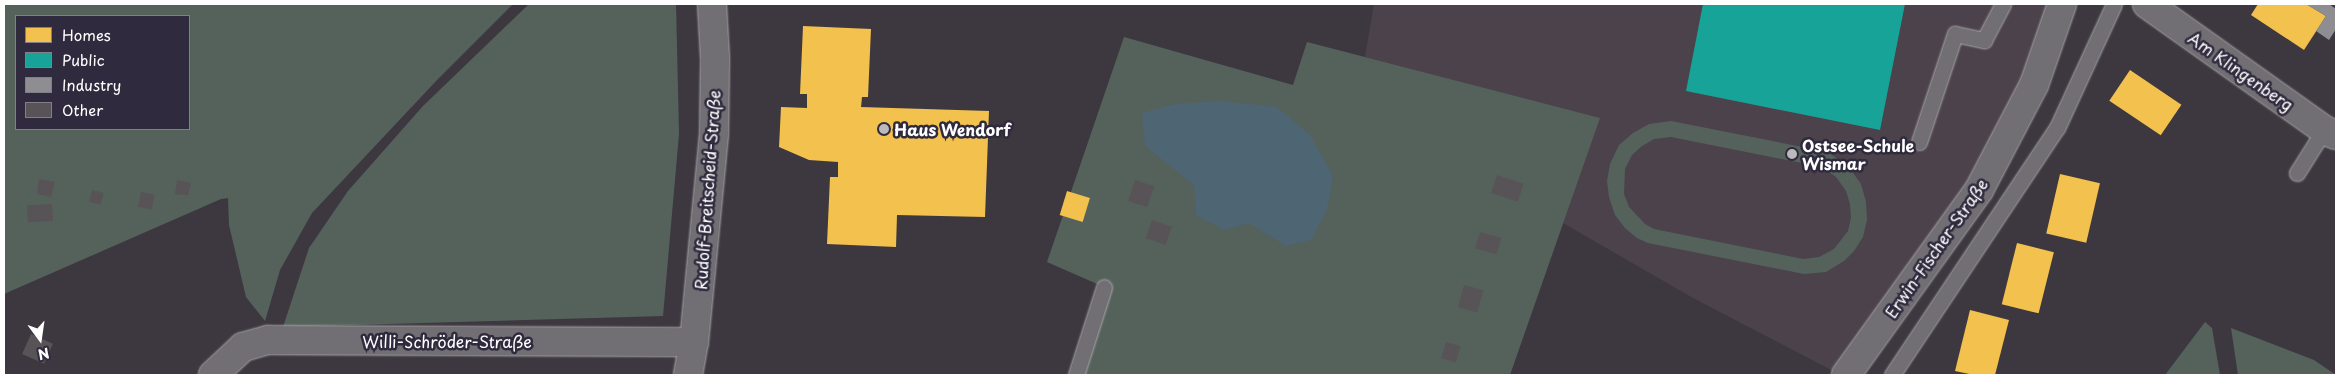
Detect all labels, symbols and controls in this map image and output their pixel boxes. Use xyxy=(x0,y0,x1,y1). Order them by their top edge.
legend xyxy=(15,15,190,130)
text: Homes xyxy=(62,23,111,46)
street label: Am Klingenberg xyxy=(2185,28,2297,114)
text: Public xyxy=(62,48,105,71)
text: Industry xyxy=(62,73,121,96)
street label: Rudolf-Breitscheid-Straße xyxy=(690,90,724,290)
text: Other xyxy=(62,98,103,121)
place label: Haus Wendorf xyxy=(894,119,1010,139)
marker: Haus Wendorf xyxy=(878,123,890,135)
place label: Ostsee-Schule Wismar xyxy=(1802,135,1914,173)
marker: Ostsee-Schule Wismar xyxy=(1786,148,1798,160)
street label: Erwin-Fischer-Straße xyxy=(1881,175,1991,321)
north arrow xyxy=(15,314,65,364)
street label: Willi-Schröder-Straße xyxy=(362,331,532,351)
text: N xyxy=(36,343,52,366)

